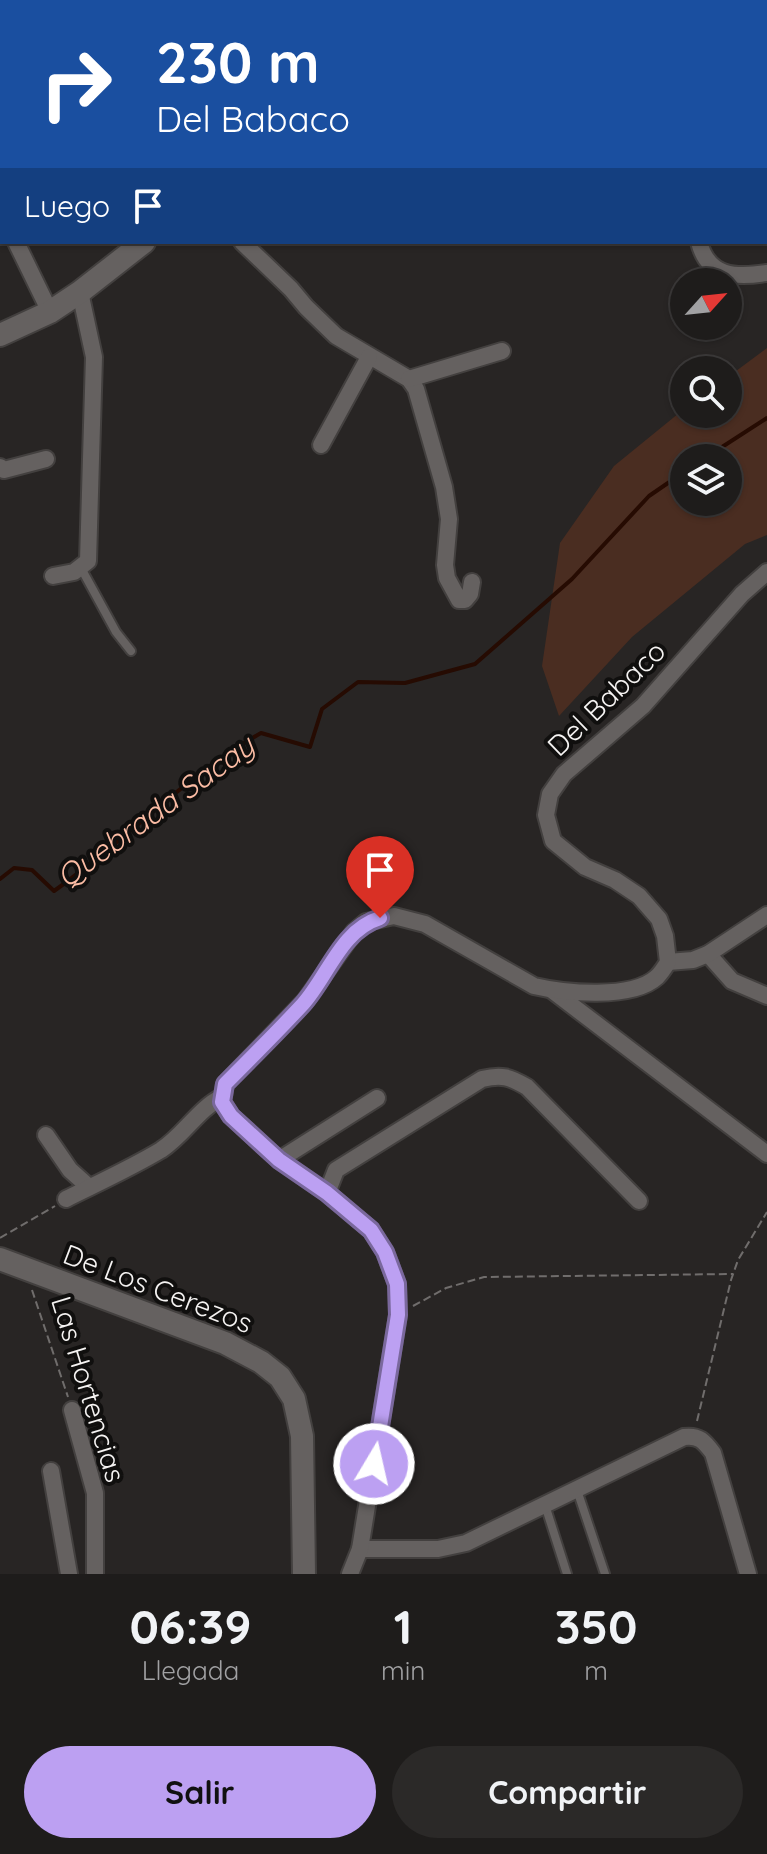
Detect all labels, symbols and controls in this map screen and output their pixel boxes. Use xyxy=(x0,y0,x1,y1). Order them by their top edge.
text: 230 m xyxy=(156,27,320,97)
icon: right xyxy=(24,32,128,136)
text: Del Babaco xyxy=(156,96,350,141)
icon: arrive xyxy=(126,184,170,228)
text: Luego xyxy=(24,187,110,225)
north arrow xyxy=(670,268,742,340)
map controls xyxy=(670,268,742,516)
button: search xyxy=(670,356,742,428)
button: layers xyxy=(670,444,742,516)
street label: Del Babaco xyxy=(540,633,672,763)
water label: Quebrada Sacay xyxy=(49,725,263,895)
pin xyxy=(346,836,414,918)
icon: arrive xyxy=(358,848,402,892)
street label: De Los Cerezos xyxy=(59,1236,257,1340)
street label: Las Hortencias xyxy=(44,1292,134,1486)
position arrow xyxy=(332,1422,416,1506)
text: 06:39 xyxy=(129,1596,252,1656)
text: 1 xyxy=(394,1596,412,1656)
text: 350 xyxy=(555,1596,638,1656)
text: Llegada xyxy=(142,1654,239,1687)
text: min xyxy=(381,1654,425,1687)
text: m xyxy=(584,1654,608,1687)
button: Salir xyxy=(24,1746,376,1838)
button: Compartir xyxy=(392,1746,743,1838)

